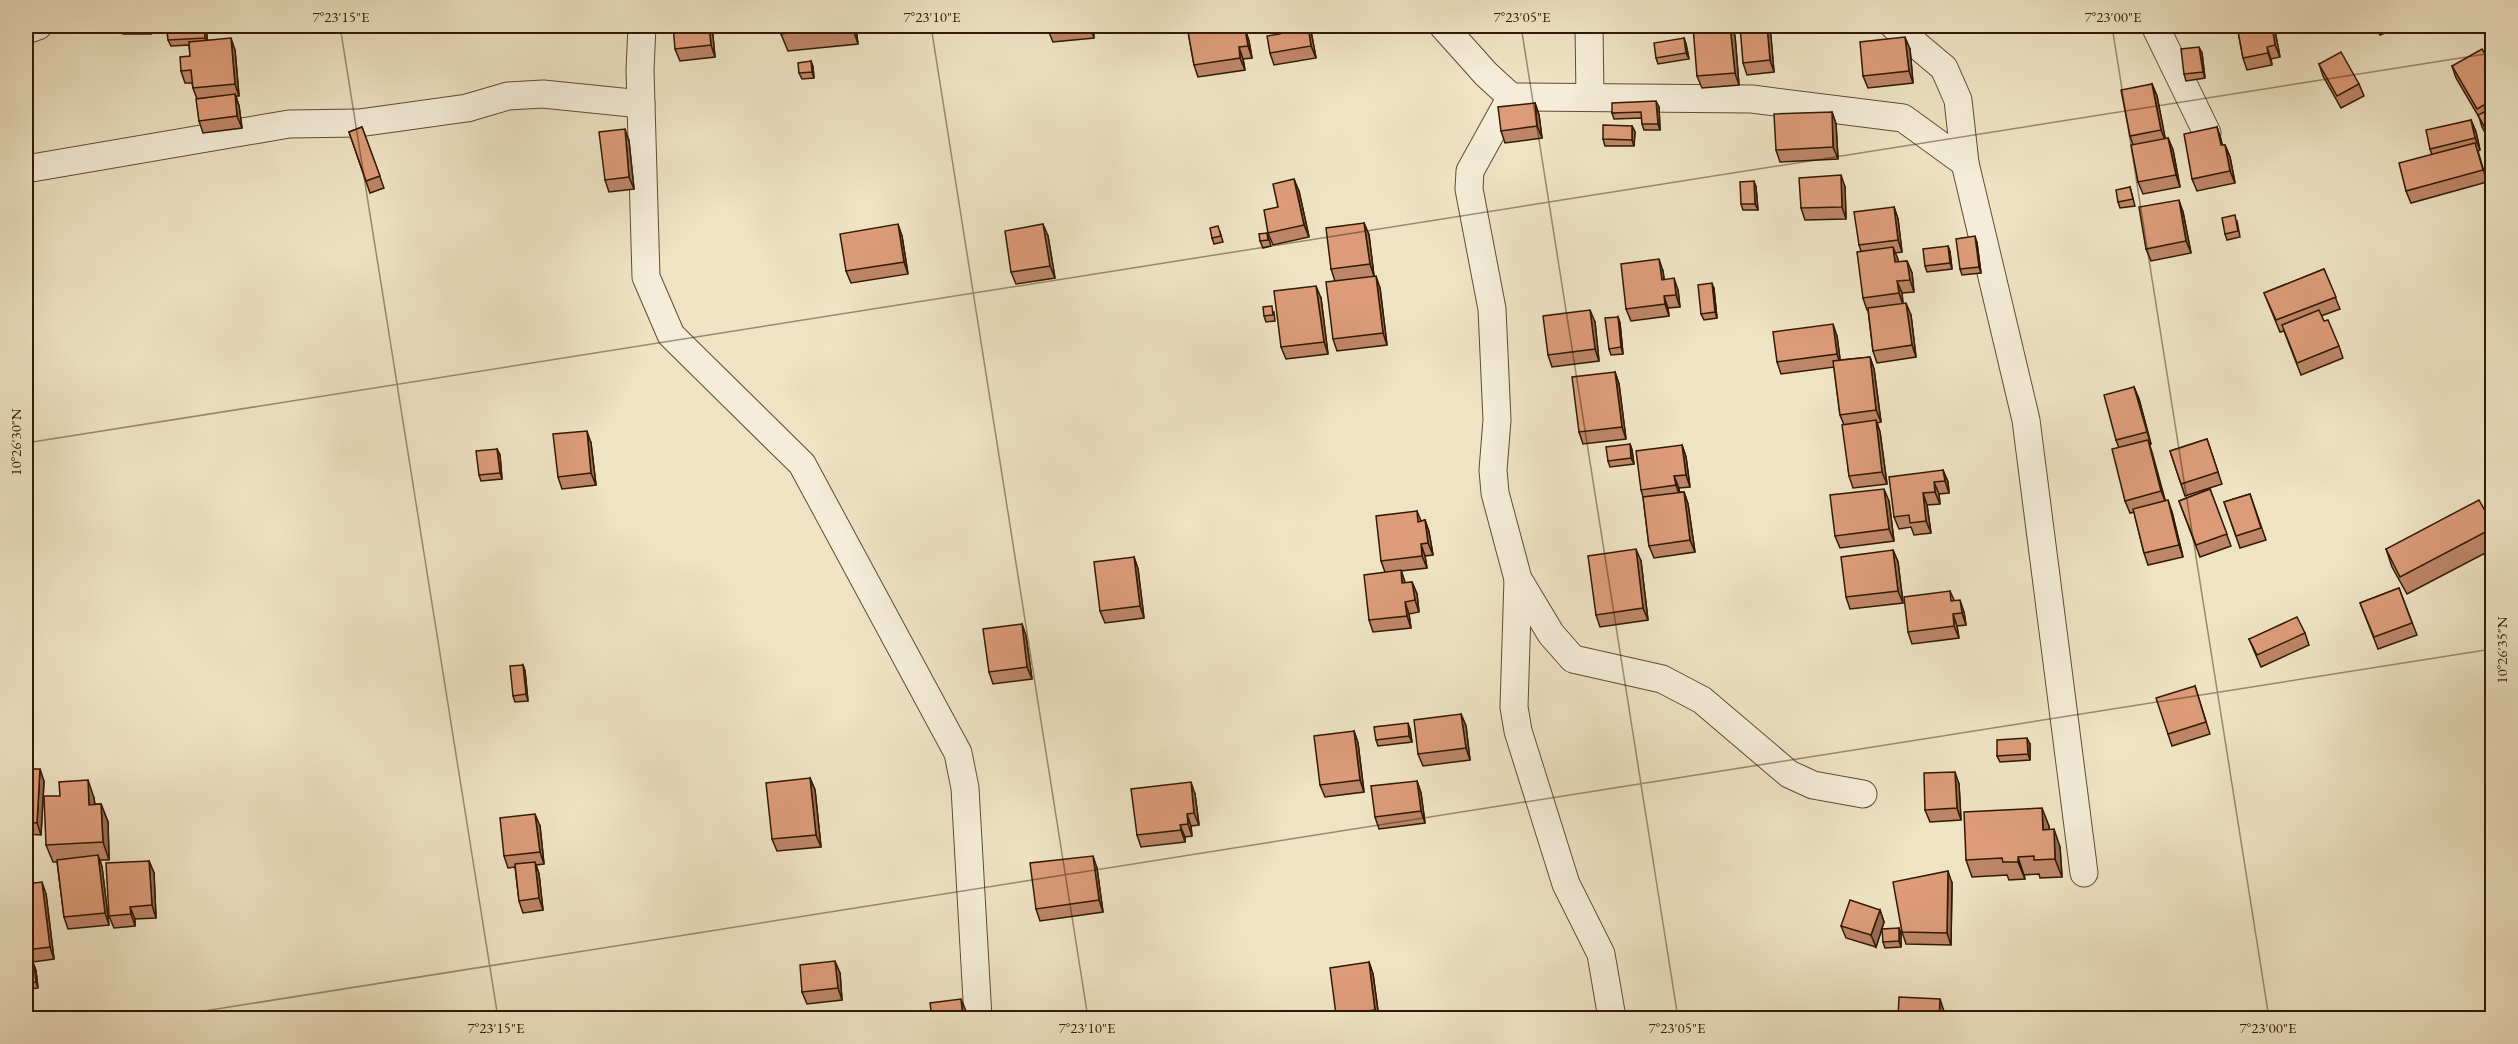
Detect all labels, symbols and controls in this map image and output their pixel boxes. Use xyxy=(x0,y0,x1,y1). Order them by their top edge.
text: 7°23'15"E xyxy=(313,7,370,26)
text: 7°23'10"E xyxy=(904,7,961,26)
text: 7°23'05"E xyxy=(1494,7,1551,26)
text: 7°23'00"E xyxy=(2085,7,2142,26)
text: 10°26'30"N xyxy=(6,408,25,476)
text: 10°26'35"N xyxy=(2492,616,2511,684)
text: 7°23'15"E xyxy=(468,1018,525,1037)
text: 7°23'10"E xyxy=(1059,1018,1116,1037)
text: 7°23'05"E xyxy=(1649,1018,1706,1037)
text: 7°23'00"E xyxy=(2240,1018,2297,1037)

